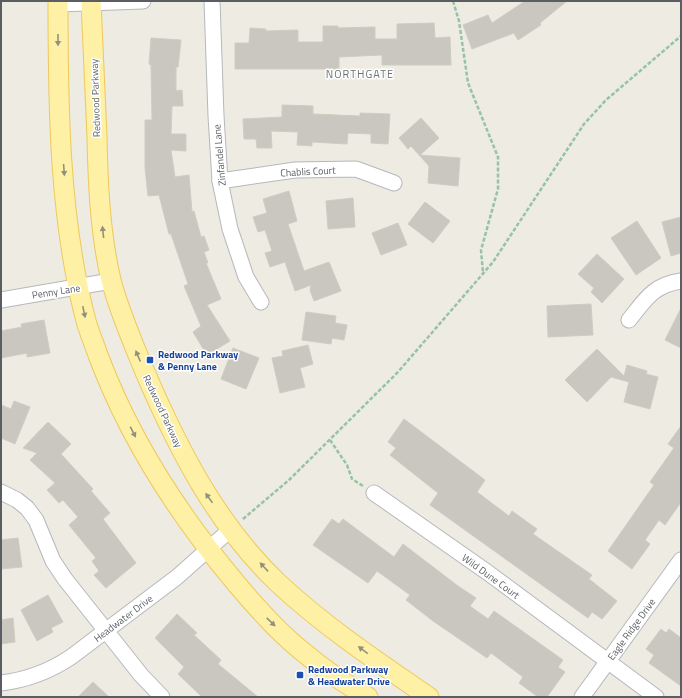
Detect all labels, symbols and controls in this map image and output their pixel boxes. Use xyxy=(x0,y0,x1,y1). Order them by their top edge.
one-way arrow xyxy=(55,34,61,47)
street label: Redwood Parkway xyxy=(87,58,104,137)
district label: NORTHGATE xyxy=(326,66,394,82)
street label: Zinfandel Lane xyxy=(209,124,230,186)
street label: Chablis Court xyxy=(280,163,337,180)
one-way arrow xyxy=(60,164,67,176)
one-way arrow xyxy=(100,226,107,238)
street label: Penny Lane xyxy=(31,280,81,303)
one-way arrow xyxy=(81,306,87,318)
place label: Redwood Parkway & Penny Lane xyxy=(158,347,238,374)
one-way arrow xyxy=(135,350,141,362)
marker: Redwood Parkway & Penny Lane xyxy=(145,355,155,365)
street label: Redwood Parkway xyxy=(139,372,186,450)
one-way arrow xyxy=(130,426,136,438)
one-way arrow xyxy=(205,492,213,503)
street label: Wild Dune Court xyxy=(459,550,523,603)
one-way arrow xyxy=(259,562,268,572)
street label: Headwater Drive xyxy=(91,591,156,646)
street label: Eagle Ridge Drive xyxy=(604,595,659,663)
one-way arrow xyxy=(266,617,276,627)
one-way arrow xyxy=(358,646,369,655)
place label: Redwood Parkway & Headwater Drive xyxy=(308,662,390,689)
marker: Redwood Parkway & Headwater Drive xyxy=(295,670,305,680)

